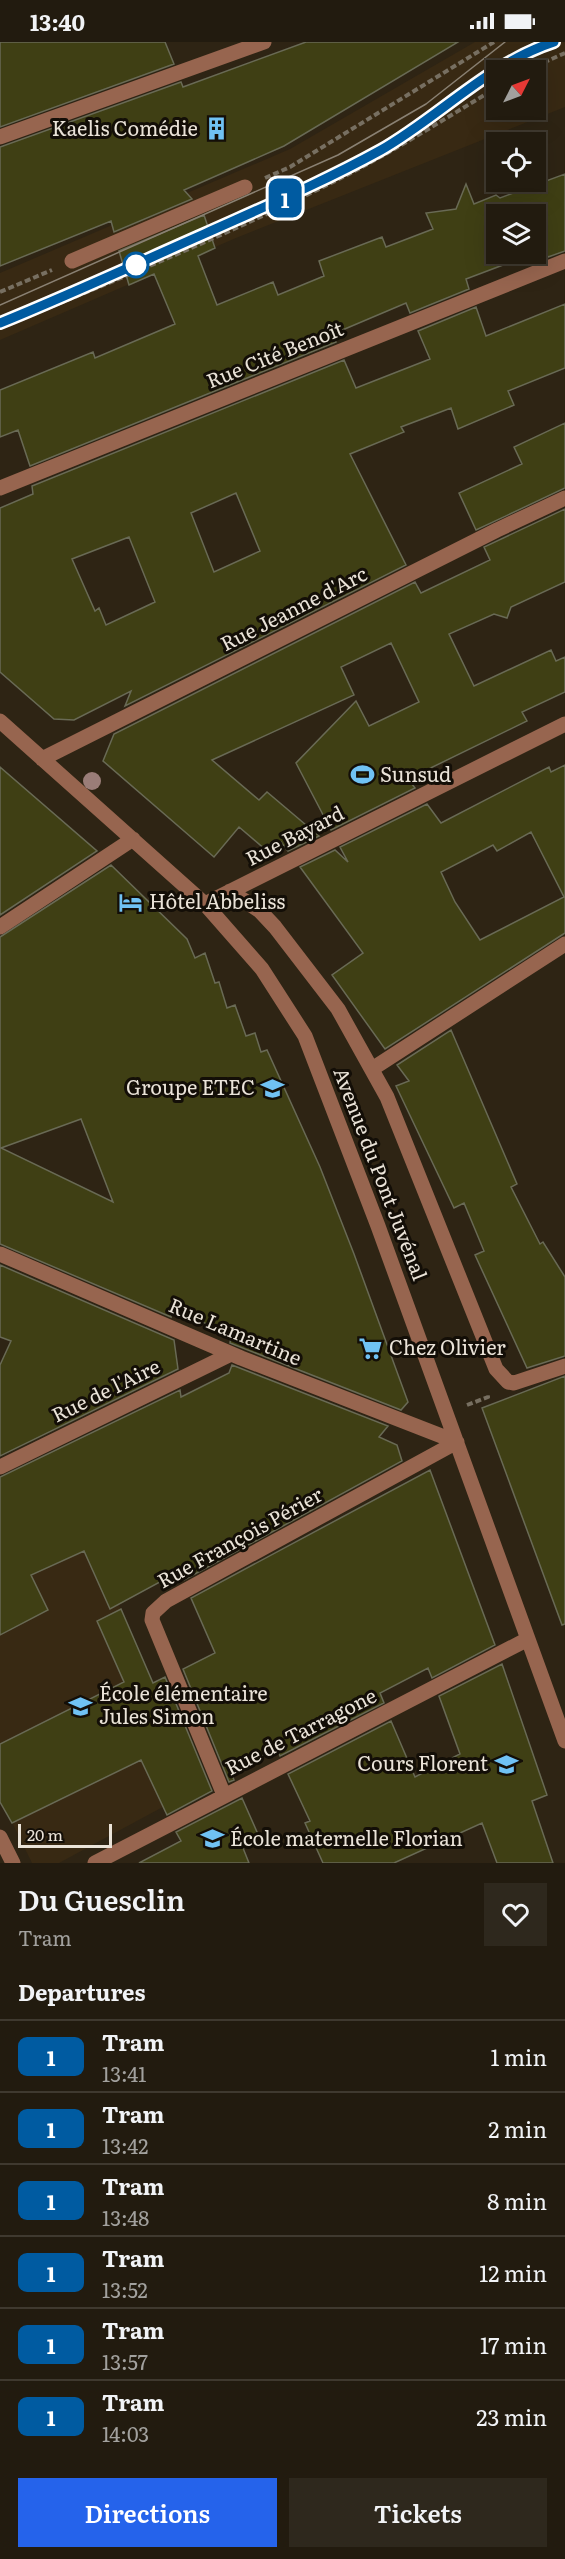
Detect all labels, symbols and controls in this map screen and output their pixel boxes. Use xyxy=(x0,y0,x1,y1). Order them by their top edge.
text: 13:40 xyxy=(30,5,85,38)
north arrow xyxy=(486,60,546,120)
map controls xyxy=(486,60,546,264)
place label: Kaelis Comédie xyxy=(52,112,198,142)
building icon: Kaelis Comédie xyxy=(203,116,229,142)
button: locate xyxy=(486,132,546,192)
line badge: 1 xyxy=(266,178,304,218)
text: 1 xyxy=(281,183,289,214)
button: layers xyxy=(486,204,546,264)
unlabelled marker xyxy=(123,252,149,278)
street label: Rue Cité Benoît xyxy=(201,312,347,394)
street label: Rue Jeanne d'Arc xyxy=(214,557,372,657)
place label: Sunsud xyxy=(380,758,451,788)
sports icon: Sunsud xyxy=(349,762,375,788)
street label: Rue Bayard xyxy=(240,797,349,872)
place label: Hôtel Abbeliss xyxy=(149,885,285,915)
hotel icon: Hôtel Abbeliss xyxy=(118,889,144,915)
street label: Avenue du Pont Juvénal xyxy=(327,1062,436,1284)
place label: Groupe ETEC xyxy=(126,1071,255,1101)
school or university icon: Groupe ETEC xyxy=(260,1075,286,1101)
street label: Rue Lamartine xyxy=(165,1289,307,1372)
place label: Chez Olivier xyxy=(389,1331,506,1361)
supermarket icon: Chez Olivier xyxy=(358,1335,384,1361)
street label: Rue de l'Aire xyxy=(46,1350,165,1428)
street label: Rue François Périer xyxy=(151,1478,328,1594)
place label: École élémentaire Jules Simon xyxy=(99,1677,268,1730)
street label: Rue de Tarragone xyxy=(219,1679,381,1781)
school or university icon: École élémentaire Jules Simon xyxy=(68,1693,94,1719)
place label: Cours Florent xyxy=(357,1747,488,1777)
school or university icon: Cours Florent xyxy=(493,1751,519,1777)
scale bar xyxy=(18,1821,112,1848)
text: 20 m xyxy=(27,1822,63,1846)
place label: École maternelle Florian xyxy=(230,1822,463,1852)
school or university icon: École maternelle Florian xyxy=(199,1826,225,1852)
text: Du Guesclin xyxy=(18,1878,185,1920)
button: heart xyxy=(484,1883,547,1946)
text: Tram xyxy=(18,1922,72,1952)
text: Departures xyxy=(18,1975,145,2008)
text: Tram xyxy=(102,2025,164,2058)
text: 1 min xyxy=(490,2040,547,2073)
text: 1 xyxy=(47,2041,55,2072)
text: 13:41 xyxy=(102,2058,146,2088)
text: Tram xyxy=(102,2097,164,2130)
text: 2 min xyxy=(488,2112,547,2145)
text: 1 xyxy=(47,2113,55,2144)
text: 13:42 xyxy=(102,2130,148,2160)
text: Tram xyxy=(102,2169,164,2202)
text: 8 min xyxy=(487,2184,547,2217)
text: 1 xyxy=(47,2185,55,2216)
text: 13:48 xyxy=(102,2202,149,2232)
text: Tram xyxy=(102,2241,164,2274)
text: 12 min xyxy=(479,2256,547,2289)
text: 1 xyxy=(47,2257,55,2288)
text: 13:52 xyxy=(102,2274,148,2304)
text: Tram xyxy=(102,2313,164,2346)
text: 17 min xyxy=(480,2328,547,2361)
text: 1 xyxy=(47,2329,55,2360)
text: 13:57 xyxy=(102,2346,148,2376)
text: Tram xyxy=(102,2385,164,2418)
text: 23 min xyxy=(476,2400,547,2433)
text: 1 xyxy=(47,2401,55,2432)
text: 14:03 xyxy=(102,2418,149,2448)
button: Directions xyxy=(18,2478,277,2547)
button: Tickets xyxy=(289,2478,547,2547)

